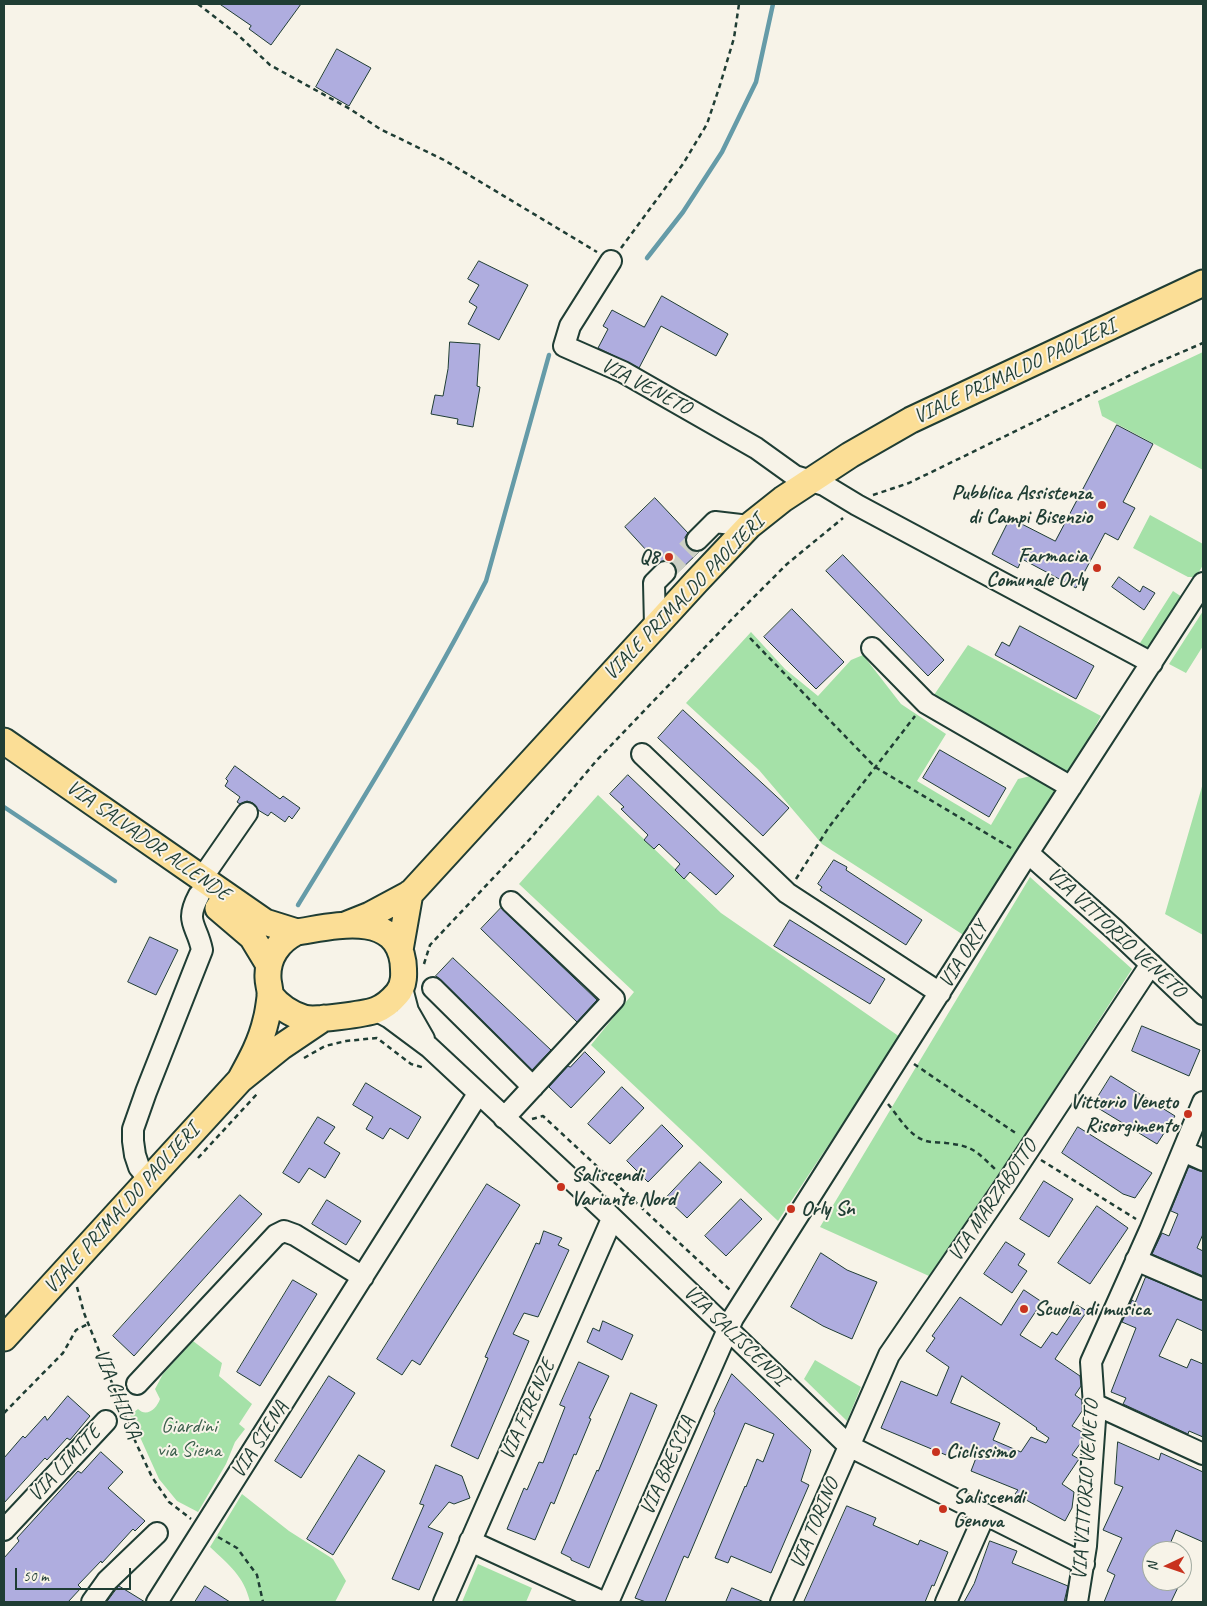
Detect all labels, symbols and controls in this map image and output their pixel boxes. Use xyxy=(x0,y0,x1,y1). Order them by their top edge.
street label: VIALE PRIMALDO PAOLIERI xyxy=(910,314,1120,430)
street label: VIA VENETO xyxy=(597,353,695,421)
place label: Pubblica Assistenza di Campi Bisenzio xyxy=(952,480,1092,530)
marker: Pubblica Assistenza di Campi Bisenzio xyxy=(1096,499,1108,511)
street label: VIALE PRIMALDO PAOLIERI xyxy=(598,510,770,686)
place label: Farmacia Comunale Orly xyxy=(986,543,1087,593)
place label: Q8 xyxy=(639,544,659,570)
marker: Q8 xyxy=(663,551,675,563)
marker: Farmacia Comunale Orly xyxy=(1091,562,1103,574)
street label: VIA SALVADOR ALLENDE xyxy=(61,775,235,907)
street label: VIA VITTORIO VENETO xyxy=(1041,862,1191,1004)
street label: VIA ORLY xyxy=(934,917,994,993)
place label: Vittorio Veneto Risorgimento xyxy=(1070,1089,1178,1139)
marker: Vittorio Veneto Risorgimento xyxy=(1182,1108,1194,1120)
street label: VIALE PRIMALDO PAOLIERI xyxy=(39,1119,205,1299)
street label: VIA MARZABOTTO xyxy=(943,1135,1043,1267)
place label: Saliscendi Variante Nord xyxy=(571,1162,675,1212)
marker: Saliscendi Variante Nord xyxy=(555,1181,567,1193)
place label: Orly Sn xyxy=(801,1196,855,1222)
marker: Orly Sn xyxy=(785,1203,797,1215)
street label: VIA SALISCENDI xyxy=(678,1280,792,1392)
place label: Scuola di musica xyxy=(1034,1296,1150,1322)
marker: Scuola di musica xyxy=(1018,1303,1030,1315)
street label: VIA CHIUSA xyxy=(88,1345,146,1443)
street label: VIA FIRENZE xyxy=(495,1356,561,1464)
street label: VIA SIENA xyxy=(226,1397,294,1483)
street label: VIA VITTORIO VENETO xyxy=(1067,1399,1105,1581)
park label: Giardini via Siena xyxy=(157,1413,221,1463)
street label: VIA BRESCIA xyxy=(635,1413,701,1519)
street label: VIA LIMITE xyxy=(23,1421,107,1507)
place label: Ciclissimo xyxy=(946,1439,1015,1465)
marker: Ciclissimo xyxy=(930,1446,942,1458)
street label: VIA TORINO xyxy=(785,1475,845,1573)
place label: Saliscendi Genova xyxy=(953,1484,1025,1534)
marker: Saliscendi Genova xyxy=(937,1503,949,1515)
north arrow xyxy=(1142,1541,1192,1591)
scale bar xyxy=(18,1558,134,1590)
text: N xyxy=(1144,1562,1161,1572)
text: 50 m xyxy=(23,1567,49,1586)

